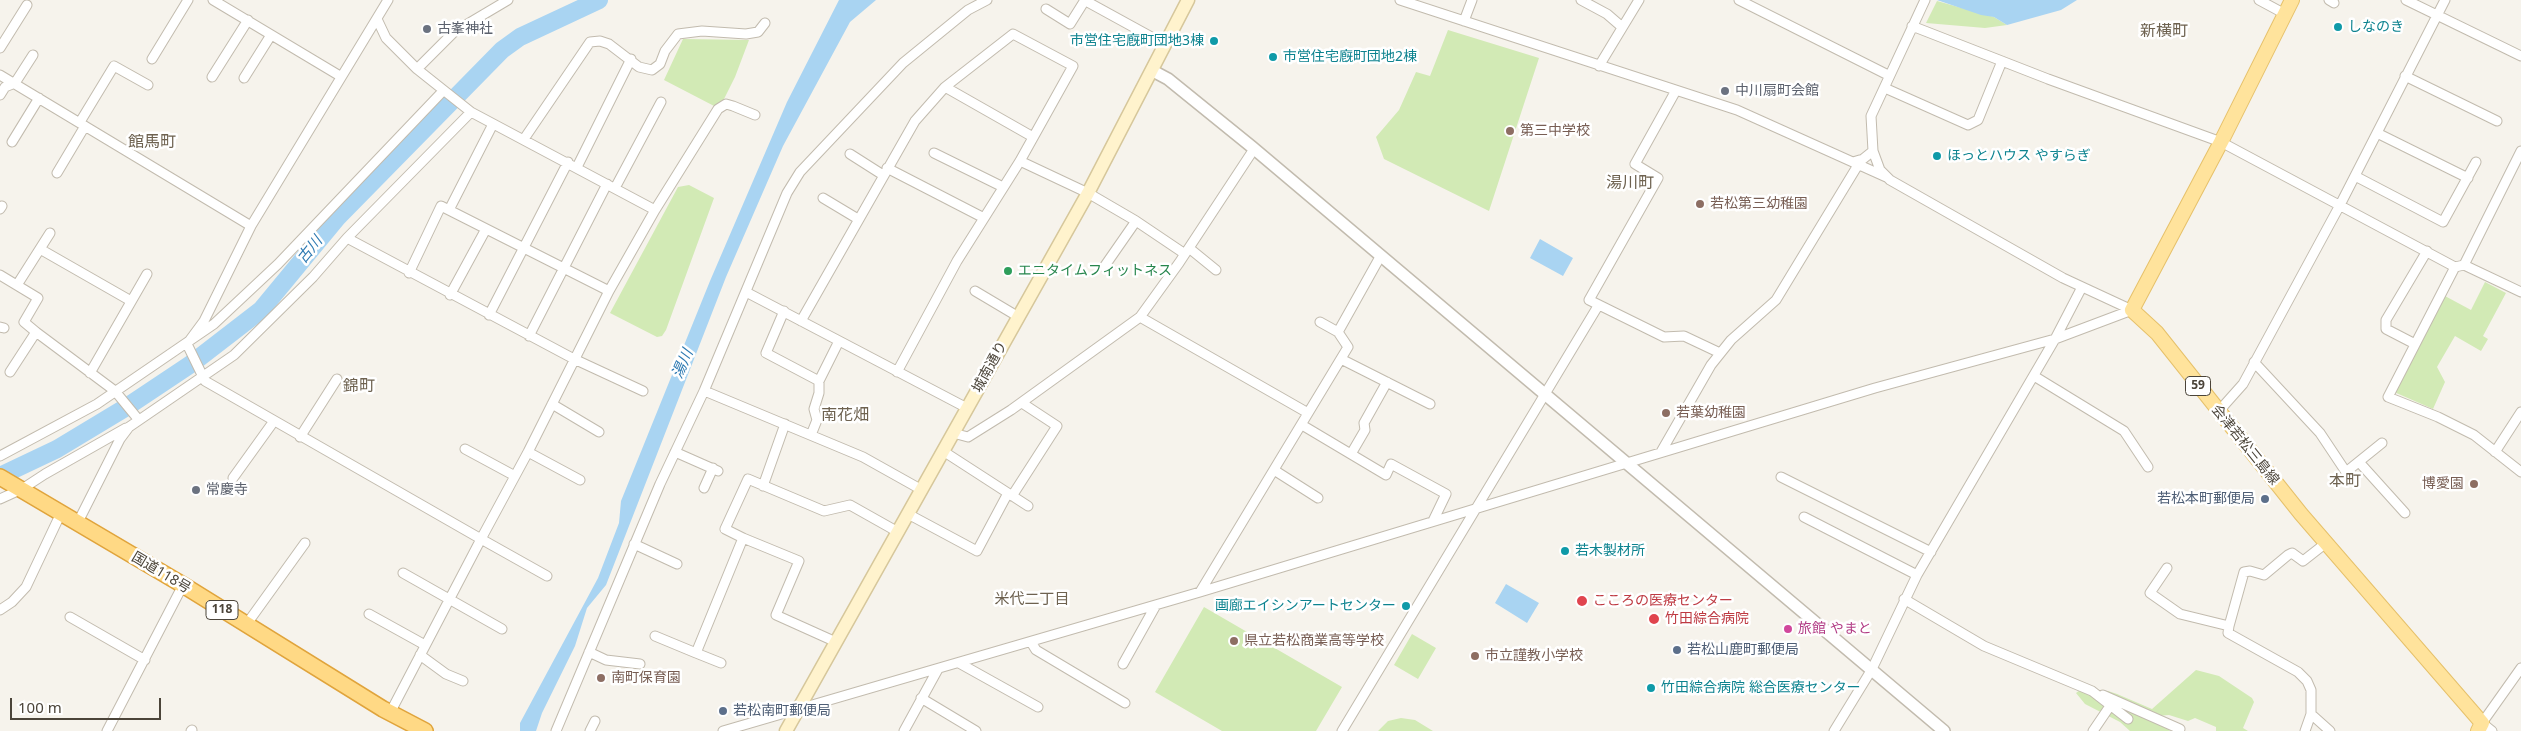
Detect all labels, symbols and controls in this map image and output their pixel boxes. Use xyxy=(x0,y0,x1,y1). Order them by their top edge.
place label: しなのき xyxy=(2348,19,2404,35)
place label: 古峯神社 xyxy=(437,21,493,37)
district label: 新横町 xyxy=(2140,21,2188,41)
marker: しなのき xyxy=(2332,21,2344,33)
marker: 古峯神社 xyxy=(421,23,433,35)
place label: 市営住宅廐町団地3棟 xyxy=(1070,33,1204,49)
marker: 市営住宅廐町団地3棟 xyxy=(1208,35,1220,47)
place label: 市営住宅廐町団地2棟 xyxy=(1283,49,1417,65)
marker: 市営住宅廐町団地2棟 xyxy=(1267,51,1279,63)
place label: 中川扇町会館 xyxy=(1735,83,1819,99)
marker: 中川扇町会館 xyxy=(1719,85,1731,97)
place label: 第三中学校 xyxy=(1520,123,1590,139)
marker: 第三中学校 xyxy=(1504,125,1516,137)
district label: 館馬町 xyxy=(128,132,176,152)
place label: ほっとハウス やすらぎ xyxy=(1947,148,2091,164)
marker: ほっとハウス やすらぎ xyxy=(1931,150,1943,162)
district label: 湯川町 xyxy=(1606,173,1654,193)
place label: 若松第三幼稚園 xyxy=(1710,196,1808,212)
marker: 若松第三幼稚園 xyxy=(1694,198,1706,210)
water label: 古川 xyxy=(294,233,326,267)
place label: エニタイムフィットネス xyxy=(1018,263,1172,279)
marker: エニタイムフィットネス xyxy=(1002,265,1014,277)
street label: 城南通り xyxy=(969,338,1011,396)
water label: 湯川 xyxy=(669,347,697,381)
district label: 錦町 xyxy=(343,376,375,396)
road number: 59 xyxy=(2186,376,2210,396)
street label: 会津若松三島線 xyxy=(2208,402,2282,488)
district label: 南花畑 xyxy=(821,405,869,425)
place label: 若葉幼稚園 xyxy=(1676,405,1746,421)
marker: 若葉幼稚園 xyxy=(1660,407,1672,419)
district label: 本町 xyxy=(2329,471,2361,491)
place label: 博愛園 xyxy=(2422,476,2464,492)
marker: 博愛園 xyxy=(2468,478,2480,490)
place label: 常慶寺 xyxy=(206,482,248,498)
marker: 常慶寺 xyxy=(190,484,202,496)
place label: 若松本町郵便局 xyxy=(2157,491,2255,507)
marker: 若松本町郵便局 xyxy=(2259,493,2271,505)
place label: 若木製材所 xyxy=(1575,543,1645,559)
marker: 若木製材所 xyxy=(1559,545,1571,557)
street label: 国道118号 xyxy=(128,549,194,597)
district label: 米代二丁目 xyxy=(995,591,1069,609)
place label: こころの医療センター xyxy=(1593,593,1733,609)
marker: こころの医療センター xyxy=(1575,594,1589,608)
place label: 画廊エイシンアートセンター xyxy=(1215,598,1396,614)
road number: 118 xyxy=(206,600,238,620)
marker: 画廊エイシンアートセンター xyxy=(1400,600,1412,612)
place label: 竹田綜合病院 xyxy=(1665,611,1749,627)
marker: 竹田綜合病院 xyxy=(1647,612,1661,626)
place label: 旅館 やまと xyxy=(1798,621,1872,637)
marker: 旅館 やまと xyxy=(1782,623,1794,635)
place label: 県立若松商業高等学校 xyxy=(1244,633,1384,649)
marker: 県立若松商業高等学校 xyxy=(1228,635,1240,647)
place label: 若松山鹿町郵便局 xyxy=(1687,642,1799,658)
marker: 若松山鹿町郵便局 xyxy=(1671,644,1683,656)
place label: 市立謹教小学校 xyxy=(1485,648,1583,664)
marker: 市立謹教小学校 xyxy=(1469,650,1481,662)
place label: 南町保育園 xyxy=(611,670,681,686)
marker: 南町保育園 xyxy=(595,672,607,684)
place label: 竹田綜合病院 総合医療センター xyxy=(1661,680,1861,696)
marker: 竹田綜合病院 総合医療センター xyxy=(1645,682,1657,694)
scale bar xyxy=(12,688,164,720)
text: 100 m xyxy=(18,697,62,717)
place label: 若松南町郵便局 xyxy=(733,703,831,719)
marker: 若松南町郵便局 xyxy=(717,705,729,717)

